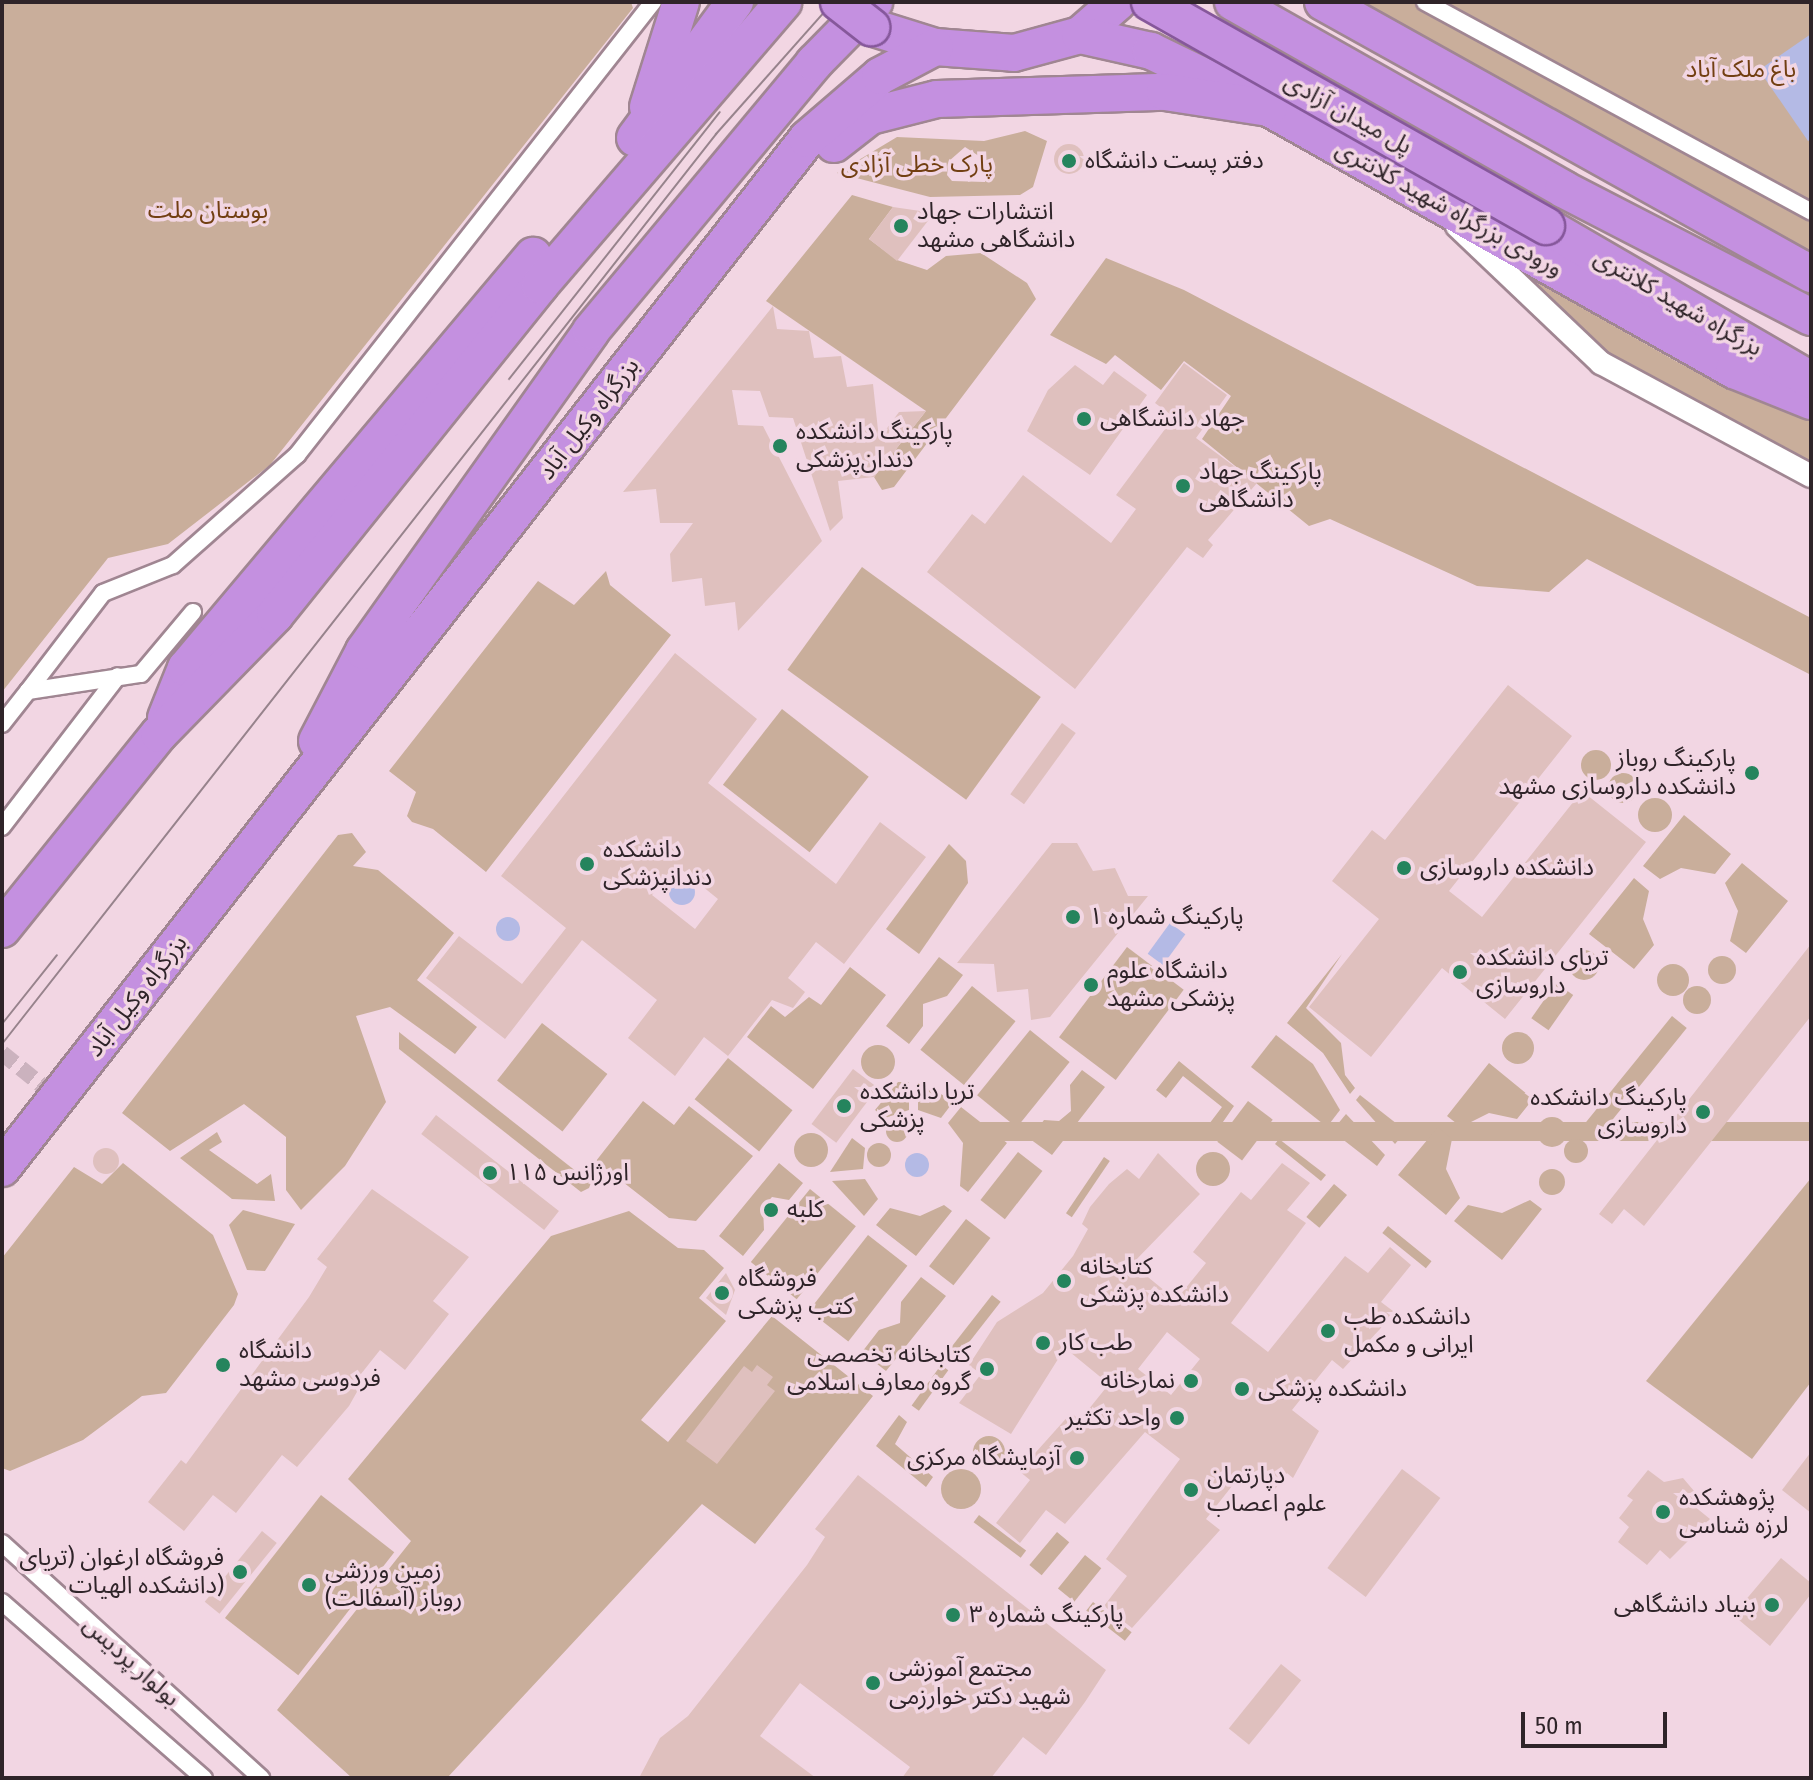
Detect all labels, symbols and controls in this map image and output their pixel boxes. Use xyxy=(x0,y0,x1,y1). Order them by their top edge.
park label: باغ ملک آباد xyxy=(1686,56,1796,84)
street label: پل میدان آزادی xyxy=(1279,67,1417,161)
street label: ورودی بزرگراه شهید کلانتری xyxy=(1330,135,1568,283)
place label: دفتر پست دانشگاه xyxy=(1085,147,1264,175)
park label: پارک خطی آزادی xyxy=(841,151,993,179)
marker: دفتر پست دانشگاه xyxy=(1060,152,1078,170)
park label: بوستان ملت xyxy=(148,197,268,225)
place label: انتشارات جهاد دانشگاهی مشهد xyxy=(917,198,1075,254)
marker: انتشارات جهاد دانشگاهی مشهد xyxy=(892,217,910,235)
street label: بزرگراه شهید کلانتری xyxy=(1589,243,1767,363)
street label: بزرگراه وکیل آباد xyxy=(532,352,646,486)
place label: جهاد دانشگاهی xyxy=(1100,405,1245,433)
marker: جهاد دانشگاهی xyxy=(1075,410,1093,428)
place label: پارکینگ دانشکده دندان‌پزشکی xyxy=(796,418,953,474)
marker: پارکینگ دانشکده دندان‌پزشکی xyxy=(771,437,789,455)
place label: پارکینگ جهاد دانشگاهی xyxy=(1199,458,1322,514)
marker: پارکینگ جهاد دانشگاهی xyxy=(1174,477,1192,495)
place label: پارکینگ روباز دانشکده داروسازی مشهد xyxy=(1499,745,1736,801)
marker: پارکینگ روباز دانشکده داروسازی مشهد xyxy=(1743,764,1761,782)
place label: دانشکده دندانپزشکی xyxy=(603,836,712,892)
place label: دانشکده داروسازی xyxy=(1420,854,1594,882)
marker: دانشکده دندانپزشکی xyxy=(578,855,596,873)
marker: دانشکده داروسازی xyxy=(1395,859,1413,877)
place label: پارکینگ شماره ۱ xyxy=(1089,903,1244,931)
marker: پارکینگ شماره ۱ xyxy=(1064,908,1082,926)
street label: بزرگراه وکیل آباد xyxy=(80,929,194,1063)
place label: تریای دانشکده داروسازی xyxy=(1476,944,1609,1000)
place label: دانشگاه علوم پزشکی مشهد xyxy=(1107,957,1235,1013)
marker: تریای دانشکده داروسازی xyxy=(1451,963,1469,981)
marker: دانشگاه علوم پزشکی مشهد xyxy=(1082,976,1100,994)
place label: تریا دانشکده پزشکی xyxy=(860,1078,974,1134)
place label: پارکینگ دانشکده داروسازی xyxy=(1530,1084,1687,1140)
marker: تریا دانشکده پزشکی xyxy=(835,1097,853,1115)
marker: پارکینگ دانشکده داروسازی xyxy=(1694,1103,1712,1121)
place label: اورژانس ۱۱۵ xyxy=(506,1159,629,1187)
marker: اورژانس ۱۱۵ xyxy=(481,1164,499,1182)
place label: کلبه xyxy=(787,1196,824,1224)
marker: کلبه xyxy=(762,1201,780,1219)
place label: کتابخانه دانشکده پزشکی xyxy=(1080,1253,1229,1309)
place label: فروشگاه کتب پزشکی xyxy=(738,1265,853,1321)
marker: کتابخانه دانشکده پزشکی xyxy=(1055,1272,1073,1290)
marker: فروشگاه کتب پزشکی xyxy=(713,1284,731,1302)
place label: دانشکده طب ایرانی و مکمل xyxy=(1344,1303,1474,1359)
marker: دانشکده طب ایرانی و مکمل xyxy=(1319,1322,1337,1340)
place label: طب کار xyxy=(1059,1329,1133,1357)
marker: طب کار xyxy=(1034,1334,1052,1352)
place label: دانشگاه فردوسی مشهد xyxy=(239,1337,381,1393)
place label: کتابخانه تخصصی گروه معارف اسلامی xyxy=(787,1341,971,1397)
marker: دانشگاه فردوسی مشهد xyxy=(214,1356,232,1374)
marker: کتابخانه تخصصی گروه معارف اسلامی xyxy=(978,1360,996,1378)
place label: نمارخانه xyxy=(1101,1367,1175,1395)
marker: نمارخانه xyxy=(1182,1372,1200,1390)
place label: دانشکده پزشکی xyxy=(1258,1375,1407,1403)
marker: دانشکده پزشکی xyxy=(1233,1380,1251,1398)
place label: واحد تکثیر xyxy=(1065,1404,1161,1432)
marker: واحد تکثیر xyxy=(1168,1409,1186,1427)
place label: آزمایشگاه مرکزی xyxy=(907,1444,1061,1472)
marker: آزمایشگاه مرکزی xyxy=(1068,1449,1086,1467)
place label: دپارتمان علوم اعصاب xyxy=(1207,1462,1326,1518)
marker: دپارتمان علوم اعصاب xyxy=(1182,1481,1200,1499)
place label: پژوهشکده لرزه شناسی xyxy=(1679,1484,1788,1540)
marker: پژوهشکده لرزه شناسی xyxy=(1654,1503,1672,1521)
place label: فروشگاه ارغوان (تریای دانشکده الهیات) xyxy=(19,1544,224,1600)
place label: زمین ورزشی روباز (آسفالت) xyxy=(325,1557,462,1613)
marker: فروشگاه ارغوان (تریای دانشکده الهیات) xyxy=(231,1563,249,1581)
marker: زمین ورزشی روباز (آسفالت) xyxy=(300,1576,318,1594)
place label: بنیاد دانشگاهی xyxy=(1614,1591,1756,1619)
marker: بنیاد دانشگاهی xyxy=(1763,1596,1781,1614)
place label: پارکینگ شماره ۳ xyxy=(969,1601,1124,1629)
marker: پارکینگ شماره ۳ xyxy=(944,1606,962,1624)
street label: بولوار پردیس xyxy=(77,1611,185,1713)
place label: مجتمع آموزشی شهید دکتر خوارزمی xyxy=(889,1655,1071,1711)
marker: مجتمع آموزشی شهید دکتر خوارزمی xyxy=(864,1674,882,1692)
scale bar xyxy=(1525,1696,1671,1746)
text: 50 m xyxy=(1535,1712,1583,1740)

